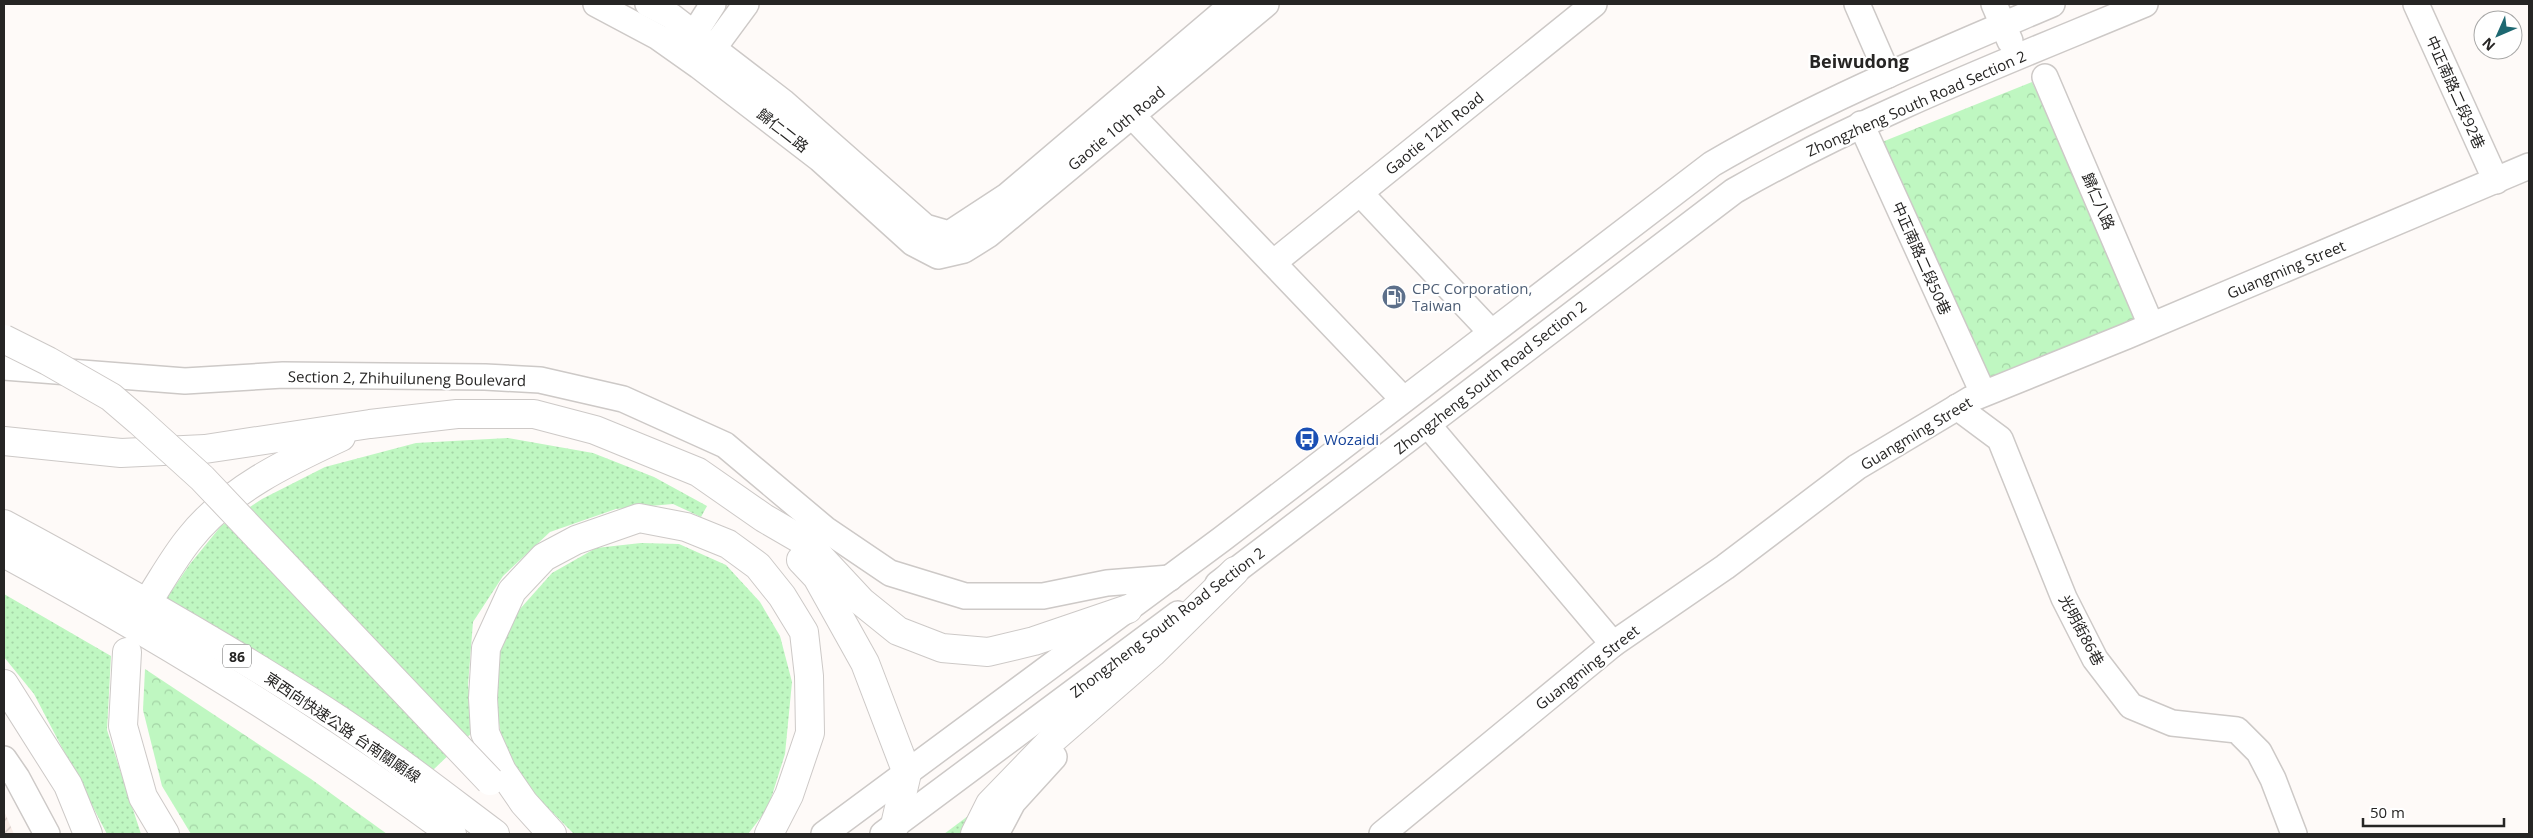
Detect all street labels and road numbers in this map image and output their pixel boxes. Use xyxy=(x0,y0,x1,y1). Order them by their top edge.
street label: 中正南路二段92巷 xyxy=(2422,32,2490,152)
street label: Zhongzheng South Road Section 2 xyxy=(1803,45,2029,161)
street label: Gaotie 10th Road xyxy=(1063,81,1169,175)
street label: Gaotie 12th Road xyxy=(1381,87,1487,179)
street label: 歸仁二路 xyxy=(753,104,813,156)
street label: 歸仁八路 xyxy=(2078,169,2120,233)
street label: 中正南路二段50巷 xyxy=(1888,198,1956,318)
street label: Guangming Street xyxy=(2224,235,2348,303)
street label: Zhongzheng South Road Section 2 xyxy=(1390,296,1590,458)
street label: Section 2, Zhihuiluneng Boulevard xyxy=(288,366,526,390)
street label: Guangming Street xyxy=(1857,392,1975,474)
street label: Zhongzheng South Road Section 2 xyxy=(1066,542,1268,702)
street label: 光明街86巷 xyxy=(2055,591,2109,669)
street label: Guangming Street xyxy=(1531,620,1643,714)
road number: 86 xyxy=(223,644,251,668)
street label: 東西向快速公路 台南關廟線 xyxy=(261,667,425,787)

